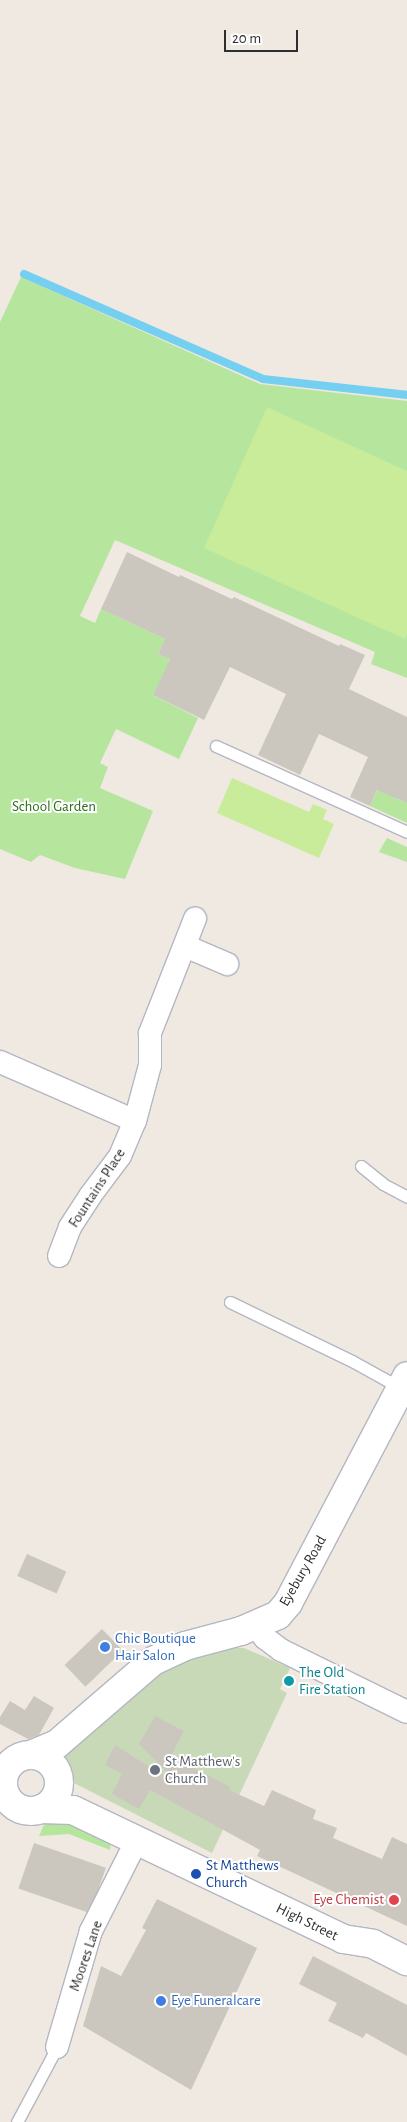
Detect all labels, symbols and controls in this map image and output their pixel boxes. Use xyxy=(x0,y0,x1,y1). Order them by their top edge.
scale bar xyxy=(227,20,301,52)
text: 20 m xyxy=(232,31,261,46)
park label: School Garden xyxy=(12,798,96,816)
street label: Fountains Place xyxy=(65,1145,129,1231)
street label: Eyebury Road xyxy=(275,1532,331,1610)
place label: Chic Boutique Hair Salon xyxy=(115,1629,196,1664)
marker: Chic Boutique Hair Salon xyxy=(99,1641,111,1653)
place label: The Old Fire Station xyxy=(299,1663,366,1698)
marker: The Old Fire Station xyxy=(283,1675,295,1687)
place label: St Matthew's Church xyxy=(165,1752,240,1787)
marker: St Matthew's Church xyxy=(149,1764,161,1776)
place label: St Matthews Church xyxy=(206,1856,279,1891)
marker: St Matthews Church xyxy=(190,1868,202,1880)
place label: Eye Chemist xyxy=(313,1891,384,1909)
marker: Eye Chemist xyxy=(388,1894,400,1906)
street label: High Street xyxy=(273,1899,341,1945)
street label: Moores Lane xyxy=(66,1918,106,1994)
place label: Eye Funeralcare xyxy=(171,1992,261,2010)
marker: Eye Funeralcare xyxy=(155,1995,167,2007)

